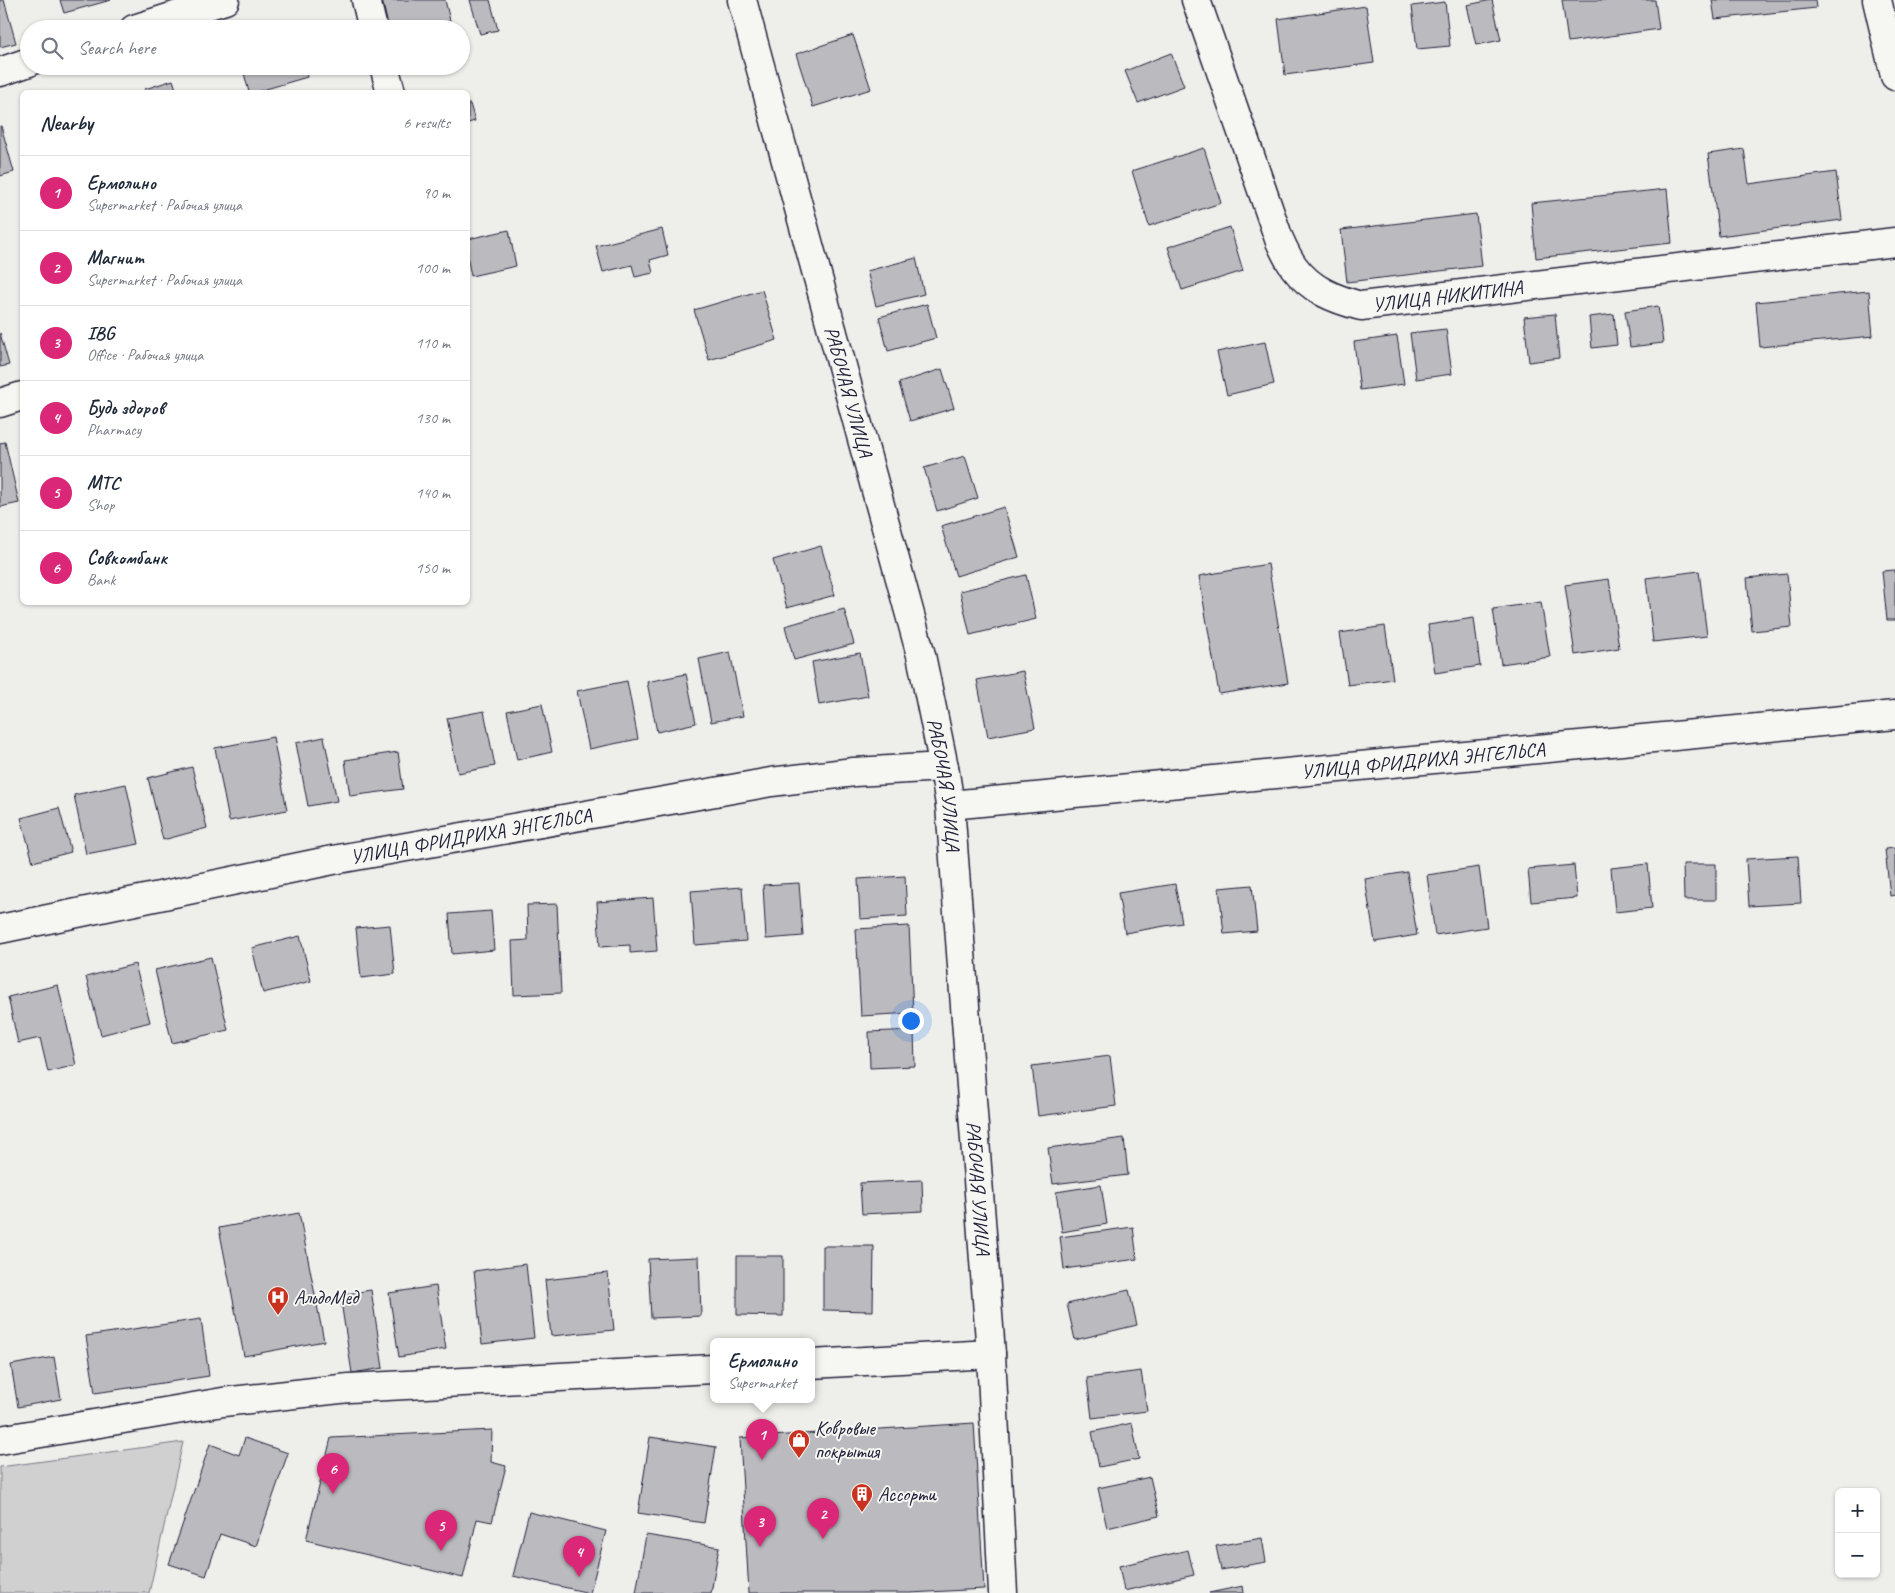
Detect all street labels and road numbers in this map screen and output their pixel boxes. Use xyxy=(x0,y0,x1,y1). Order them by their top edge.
street label: УЛИЦА НИКИТИНА xyxy=(1371,274,1525,317)
street label: РАБОЧАЯ УЛИЦА xyxy=(819,324,879,461)
street label: РАБОЧАЯ УЛИЦА xyxy=(922,716,966,853)
street label: УЛИЦА ФРИДРИХА ЭНГЕЛЬСА xyxy=(1300,736,1547,784)
street label: УЛИЦА ФРИДРИХА ЭНГЕЛЬСА xyxy=(348,802,594,869)
street label: РАБОЧАЯ УЛИЦА xyxy=(961,1120,996,1257)

